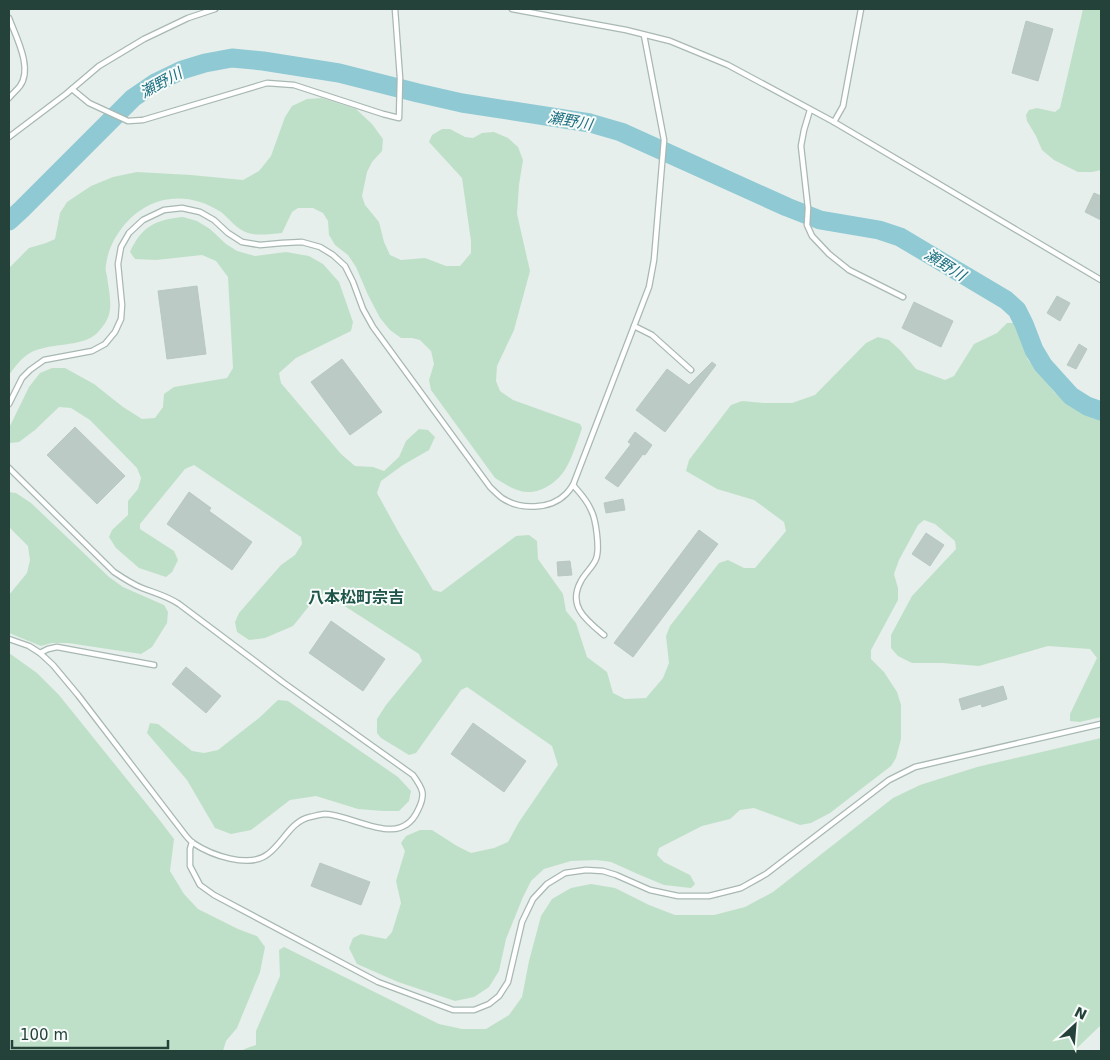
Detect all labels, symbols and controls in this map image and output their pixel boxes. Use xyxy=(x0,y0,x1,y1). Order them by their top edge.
water label: 瀬野川 xyxy=(137,63,187,102)
water label: 瀬野川 xyxy=(546,108,596,134)
water label: 瀬野川 xyxy=(921,245,971,286)
district label: 八本松町宗吉 xyxy=(308,588,404,607)
north arrow xyxy=(1050,1000,1100,1050)
text: N xyxy=(1072,1004,1089,1023)
scale bar xyxy=(12,1018,169,1050)
text: 100 m xyxy=(20,1026,68,1044)

